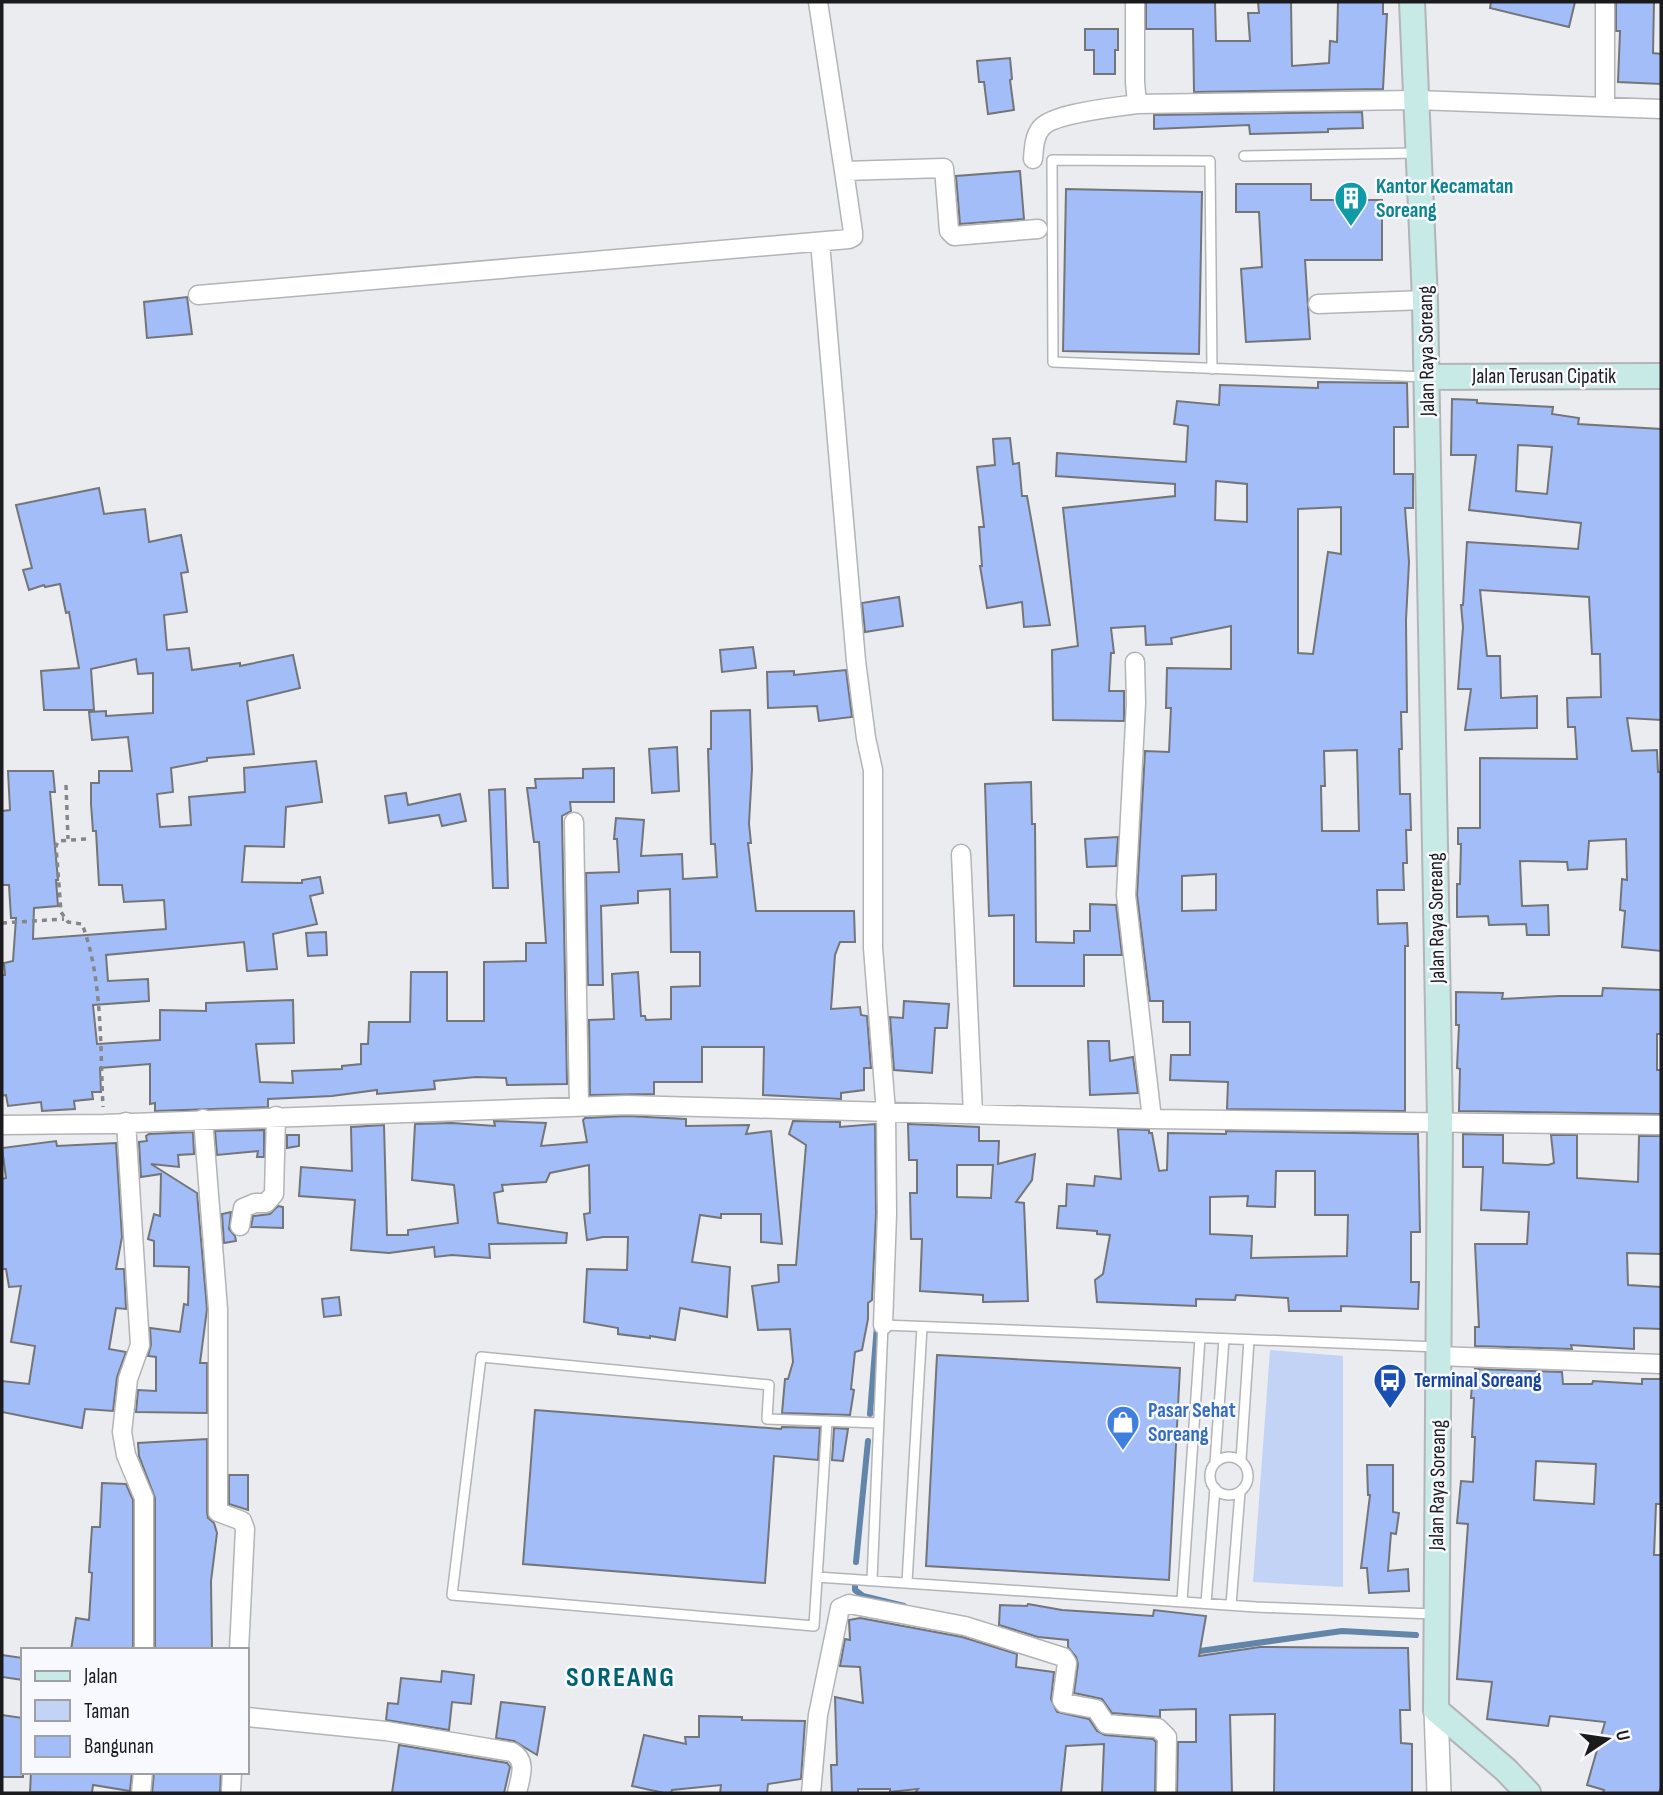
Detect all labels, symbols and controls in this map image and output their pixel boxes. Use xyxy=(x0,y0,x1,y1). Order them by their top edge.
place label: Kantor Kecamatan Soreang xyxy=(1376,174,1513,223)
building icon: Kantor Kecamatan Soreang xyxy=(1332,179,1370,228)
street label: Jalan Raya Soreang xyxy=(1413,285,1440,417)
street label: Jalan Terusan Cipatik xyxy=(1471,364,1616,389)
street label: Jalan Raya Soreang xyxy=(1423,852,1450,984)
bus stop icon: Terminal Soreang xyxy=(1371,1361,1409,1410)
place label: Terminal Soreang xyxy=(1414,1368,1542,1393)
place label: Pasar Sehat Soreang xyxy=(1148,1398,1236,1447)
shop icon: Pasar Sehat Soreang xyxy=(1104,1403,1142,1452)
street label: Jalan Raya Soreang xyxy=(1424,1420,1451,1552)
legend xyxy=(21,1648,248,1774)
district label: SOREANG xyxy=(566,1661,676,1694)
text: Jalan xyxy=(83,1664,117,1689)
text: Taman xyxy=(84,1699,130,1724)
north arrow xyxy=(1572,1704,1642,1774)
text: U xyxy=(1610,1728,1634,1743)
text: Bangunan xyxy=(84,1734,154,1759)

